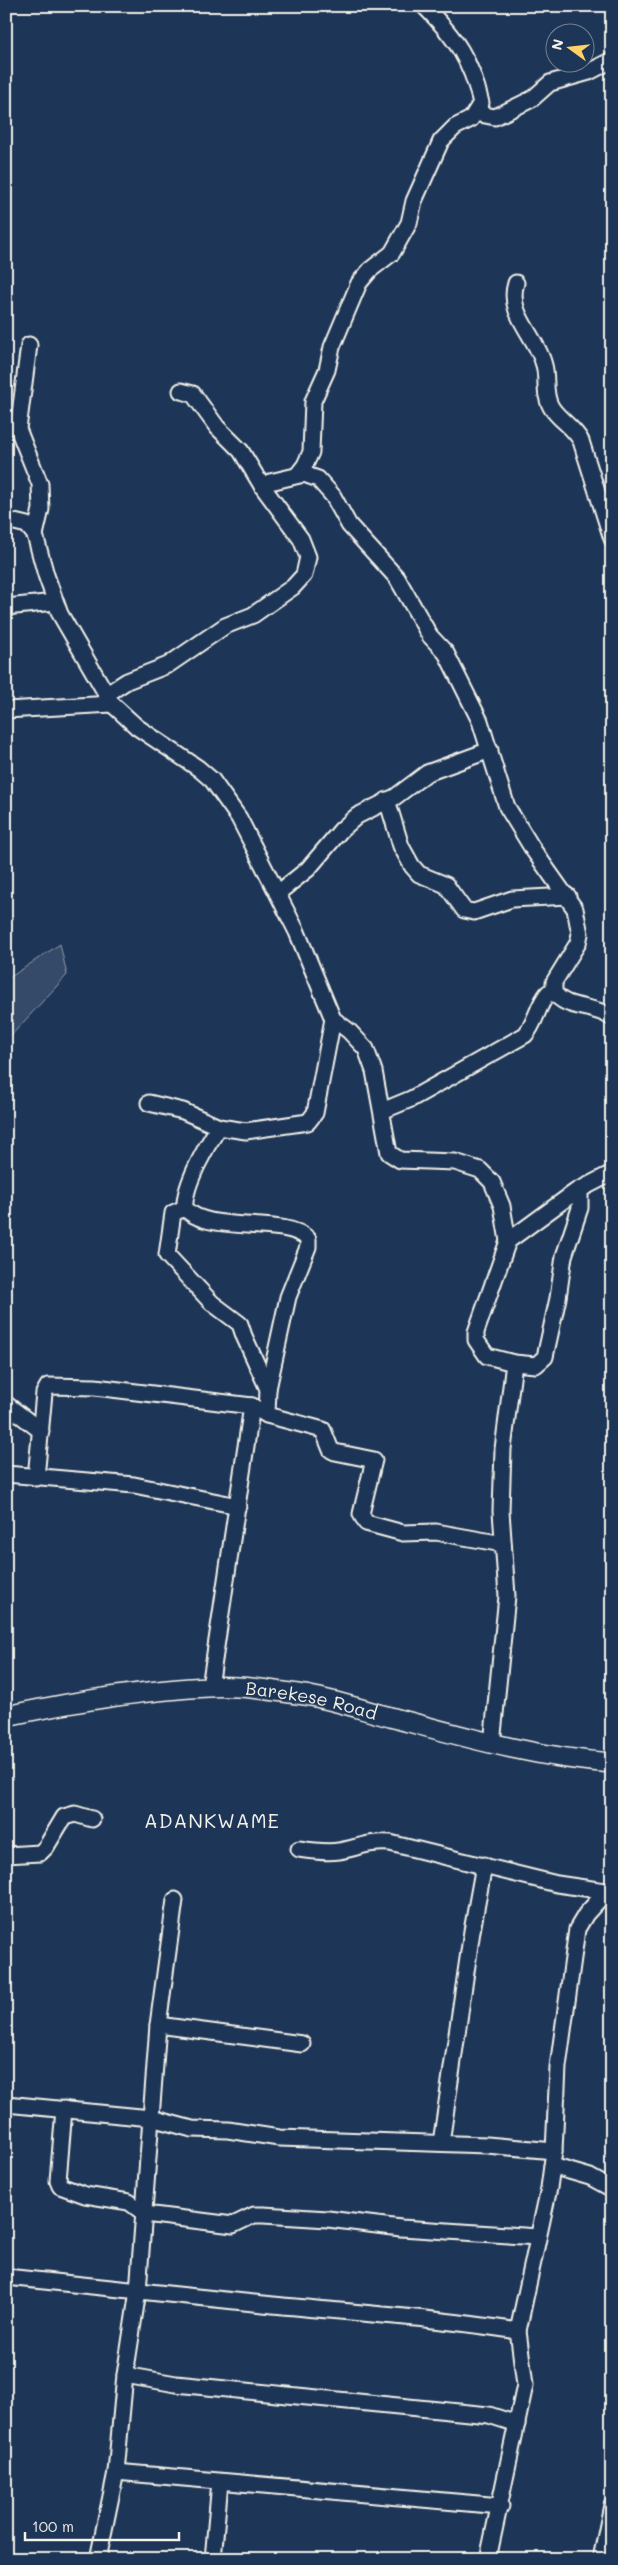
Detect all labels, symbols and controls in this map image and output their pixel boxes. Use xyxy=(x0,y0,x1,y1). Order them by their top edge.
north arrow xyxy=(546,22,596,72)
text: N xyxy=(546,37,568,52)
street label: Barekese Road xyxy=(245,1676,380,1725)
district label: ADANKWAME xyxy=(144,1807,280,1833)
scale bar xyxy=(25,2510,179,2542)
text: 100 m xyxy=(32,2516,74,2536)

